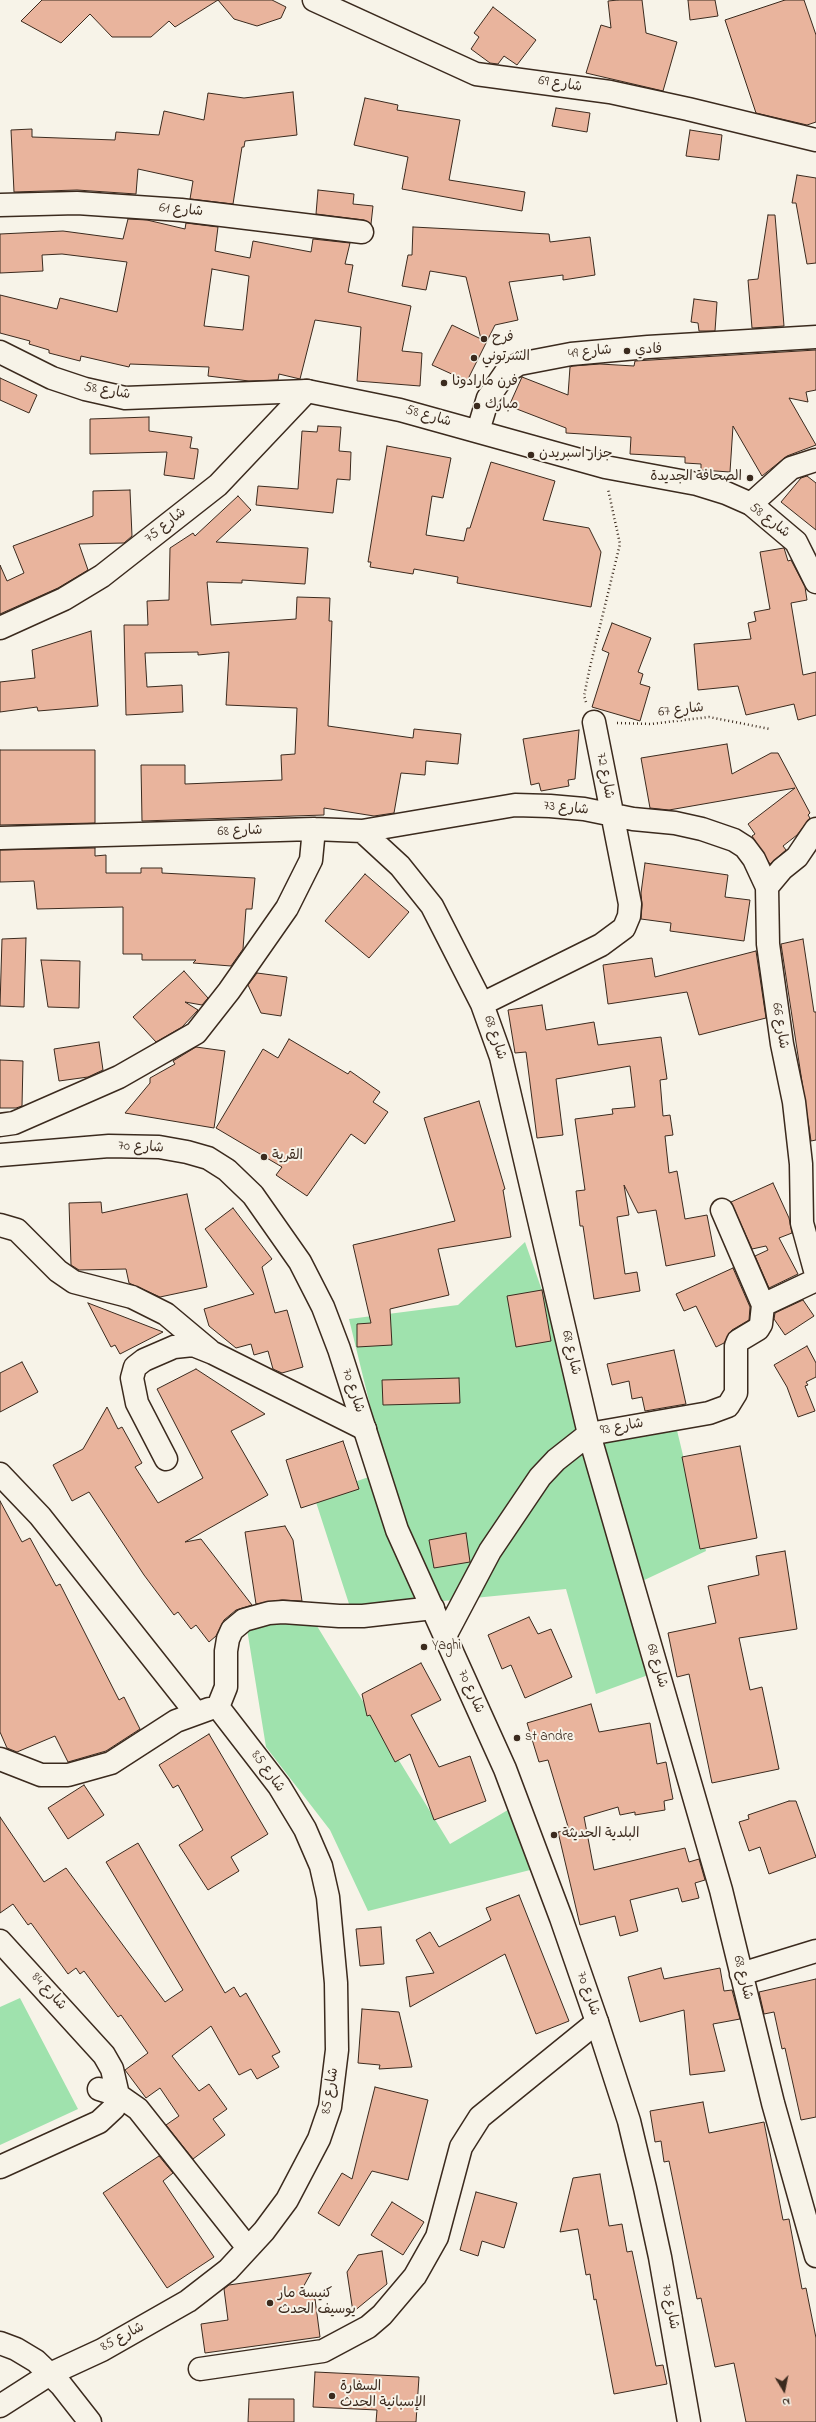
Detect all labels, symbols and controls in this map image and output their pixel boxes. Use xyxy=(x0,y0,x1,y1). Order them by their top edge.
street label: شارع 69 xyxy=(537,73,583,97)
street label: شارع 61 xyxy=(158,201,204,221)
place label: فرح xyxy=(492,331,514,347)
marker: فرح xyxy=(479,334,489,344)
street label: شارع 49 xyxy=(567,342,613,364)
place label: فادي xyxy=(635,343,662,359)
marker: فادي xyxy=(622,346,632,356)
place label: الشرتوني xyxy=(482,350,530,366)
marker: الشرتوني xyxy=(469,353,479,363)
place label: فرن مارادونا xyxy=(452,375,518,391)
marker: فرن مارادونا xyxy=(439,378,449,388)
street label: شارع 58 xyxy=(82,380,132,404)
place label: مبارك xyxy=(485,398,518,414)
marker: مبارك xyxy=(472,401,482,411)
street label: شارع 58 xyxy=(403,402,453,432)
place label: جزار اسبريدن xyxy=(539,447,613,463)
marker: جزار اسبريدن xyxy=(526,450,536,460)
place label: الصحافة الجديدة xyxy=(650,470,742,486)
marker: الصحافة الجديدة xyxy=(745,473,755,483)
street label: شارع 58 xyxy=(745,500,793,542)
street label: شارع 75 xyxy=(142,505,190,547)
street label: شارع 67 xyxy=(657,700,705,722)
street label: شارع 72 xyxy=(591,752,617,800)
street label: شارع 73 xyxy=(543,798,589,820)
street label: شارع 68 xyxy=(217,823,263,841)
street label: شارع 66 xyxy=(767,1002,791,1050)
street label: شارع 68 xyxy=(479,1014,509,1062)
street label: شارع 70 xyxy=(118,1138,164,1158)
place label: القرية xyxy=(272,1149,303,1165)
marker: القرية xyxy=(259,1152,269,1162)
street label: شارع 68 xyxy=(557,1329,583,1377)
street label: شارع 70 xyxy=(337,1367,367,1415)
street label: شارع 93 xyxy=(599,1416,645,1440)
place label: Yaghi xyxy=(432,1639,461,1655)
marker: Yaghi xyxy=(419,1642,429,1652)
street label: شارع 68 xyxy=(642,1642,670,1690)
street label: شارع 70 xyxy=(453,1668,487,1716)
place label: st andre xyxy=(525,1730,573,1746)
marker: st andre xyxy=(512,1733,522,1743)
street label: شارع 85 xyxy=(246,1748,288,1796)
place label: البلدية الحديثة xyxy=(562,1827,639,1843)
marker: البلدية الحديثة xyxy=(549,1830,559,1840)
street label: شارع 68 xyxy=(728,1954,756,2002)
street label: شارع 84 xyxy=(27,1970,69,2014)
street label: شارع 70 xyxy=(572,1970,602,2018)
street label: شارع 85 xyxy=(319,2066,343,2116)
street label: شارع 70 xyxy=(656,2283,682,2331)
place label: كنيسة مار يوسيف الحدث xyxy=(278,2287,356,2320)
marker: كنيسة مار يوسيف الحدث xyxy=(265,2298,275,2308)
street label: شارع 85 xyxy=(98,2320,148,2356)
north arrow xyxy=(764,2370,804,2410)
place label: السفارة الإسبانية الحدث xyxy=(340,2380,426,2412)
marker: السفارة الإسبانية الحدث xyxy=(327,2391,337,2401)
text: N xyxy=(781,2393,791,2410)

